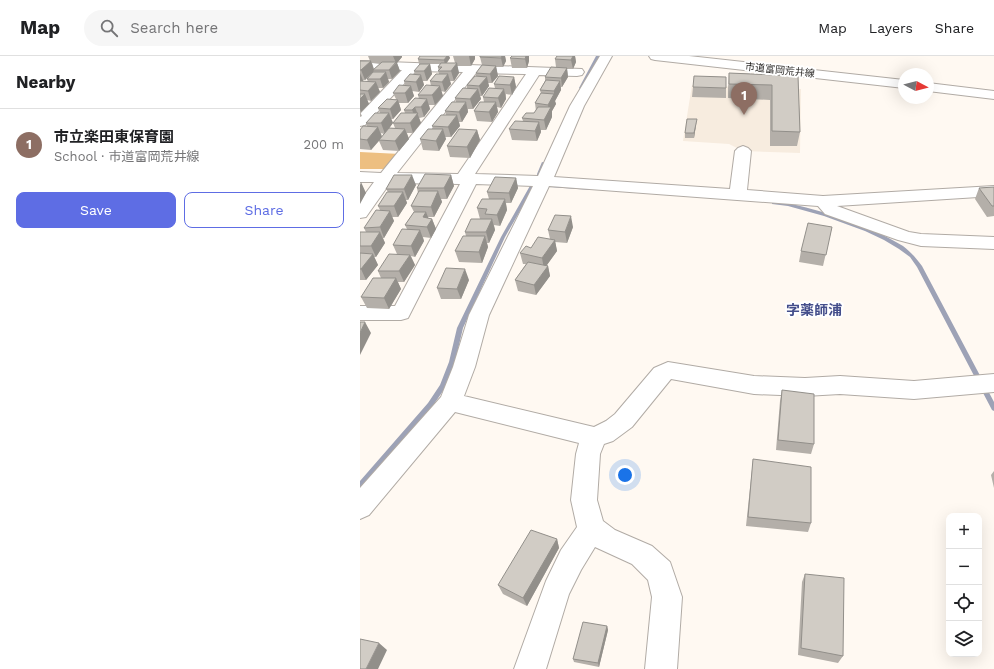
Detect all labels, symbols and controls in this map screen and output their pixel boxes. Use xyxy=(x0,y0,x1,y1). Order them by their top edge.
search box xyxy=(84,10,364,46)
text: Map xyxy=(20,16,60,39)
icon: search xyxy=(98,17,120,39)
text: Search here xyxy=(130,19,218,37)
text: Map xyxy=(818,20,847,36)
text: Layers xyxy=(869,20,913,36)
text: Share xyxy=(935,20,974,36)
street label: 市道富岡荒井線 xyxy=(745,61,815,79)
north arrow xyxy=(898,68,934,104)
text: Nearby xyxy=(16,72,75,92)
pin: 1 xyxy=(731,82,757,115)
text: 市立楽田東保育園 xyxy=(54,128,174,146)
text: 1 xyxy=(26,137,32,152)
text: 200 m xyxy=(303,137,344,152)
text: School · 市道富岡荒井線 xyxy=(54,149,200,164)
button: Save xyxy=(16,192,176,228)
button: Share xyxy=(184,192,344,228)
district label: 字薬師浦 xyxy=(786,302,842,318)
your location xyxy=(615,465,635,485)
map controls xyxy=(946,513,982,657)
button: + xyxy=(946,513,982,549)
button: − xyxy=(946,549,982,585)
button: locate xyxy=(946,585,982,621)
button: layers xyxy=(946,621,982,657)

